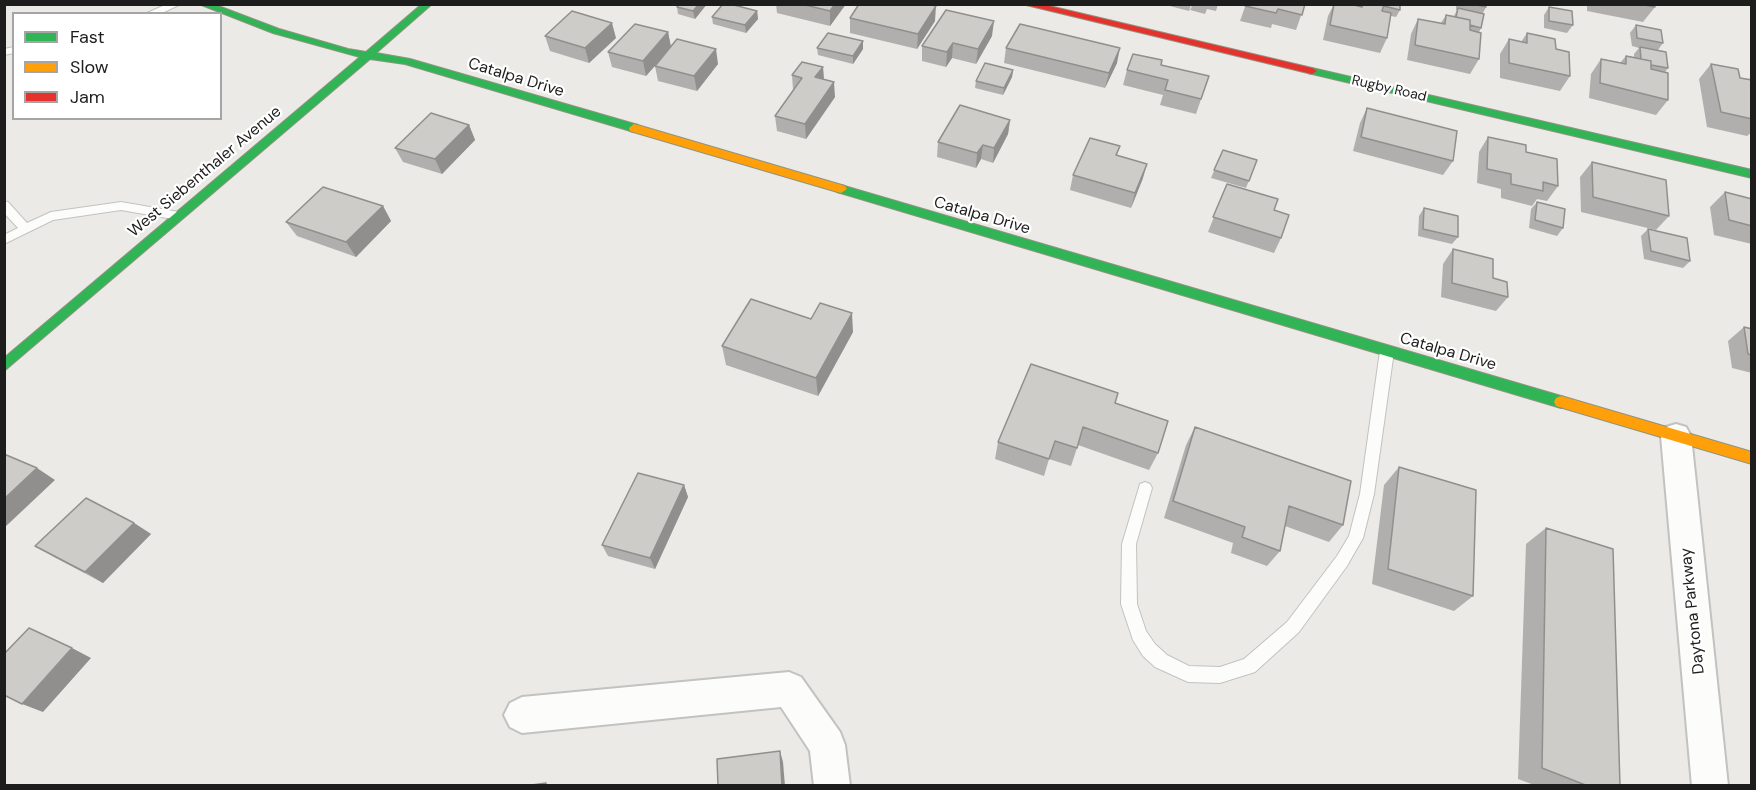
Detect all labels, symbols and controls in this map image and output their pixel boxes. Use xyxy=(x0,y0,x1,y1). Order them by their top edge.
legend xyxy=(12,12,222,120)
text: Fast xyxy=(70,25,105,49)
street label: Catalpa Drive xyxy=(466,54,566,102)
text: Slow xyxy=(70,55,109,79)
street label: Rugby Road xyxy=(1350,72,1428,106)
text: Jam xyxy=(70,85,105,109)
street label: West Siebenthaler Avenue xyxy=(125,102,285,242)
street label: Catalpa Drive xyxy=(932,193,1032,239)
street label: Catalpa Drive xyxy=(1398,329,1498,375)
street label: Daytona Parkway xyxy=(1677,547,1709,675)

